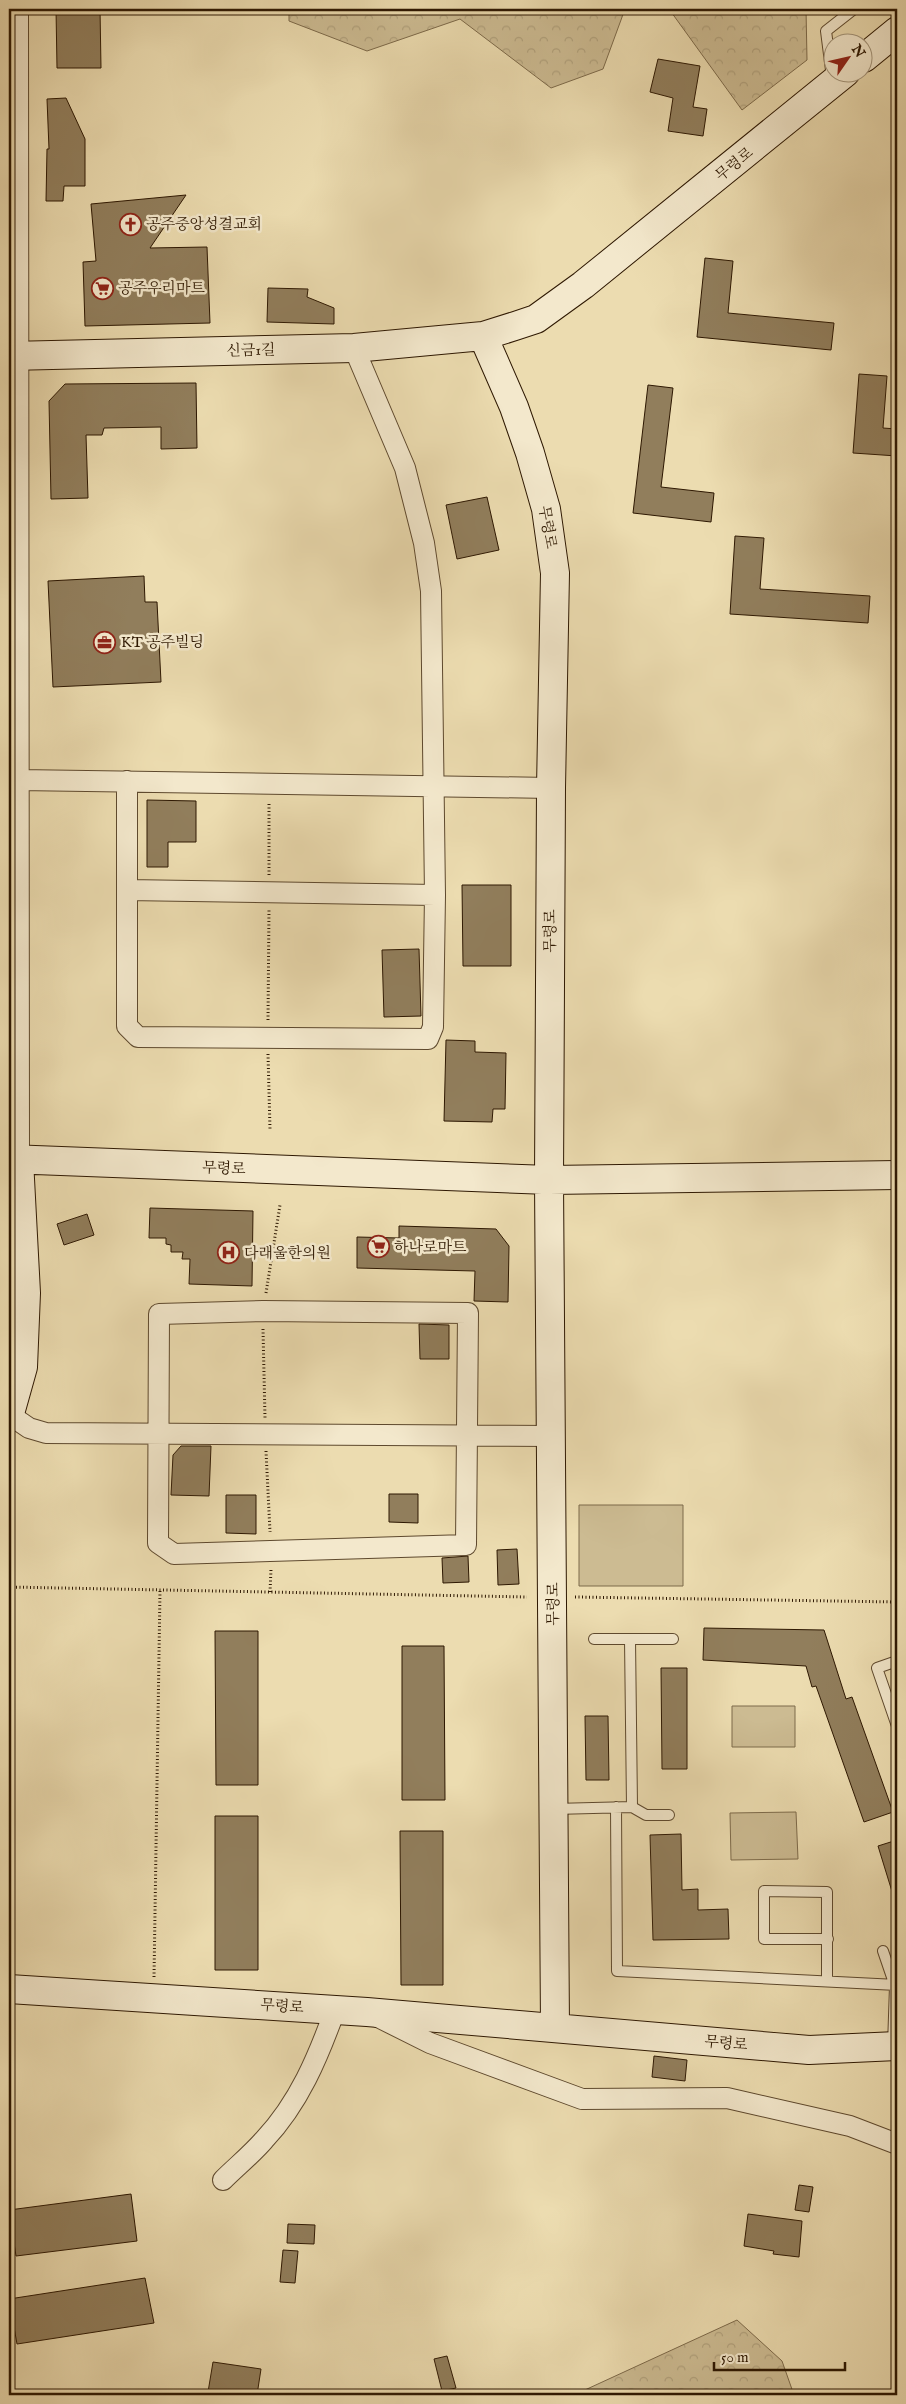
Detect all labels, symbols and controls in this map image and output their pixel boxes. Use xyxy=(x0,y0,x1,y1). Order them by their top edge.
north arrow xyxy=(824,32,874,82)
text: N xyxy=(847,40,869,61)
street label: 무령로 xyxy=(711,143,758,185)
church icon: 공주중앙성결교회 xyxy=(118,212,142,236)
place label: 공주중앙성결교회 xyxy=(146,215,262,234)
supermarket icon: 공주우리마트 xyxy=(90,276,114,300)
place label: 공주우리마트 xyxy=(118,279,205,298)
street label: 신금1길 xyxy=(226,341,276,360)
street label: 무령로 xyxy=(534,504,561,551)
office icon: KT 공주빌딩 xyxy=(93,630,117,654)
place label: KT 공주빌딩 xyxy=(121,633,204,652)
street label: 무령로 xyxy=(541,909,560,953)
street label: 무령로 xyxy=(202,1158,247,1179)
supermarket icon: 하나로마트 xyxy=(366,1235,390,1259)
place label: 하나로마트 xyxy=(394,1238,467,1257)
hospital icon: 다래울한의원 xyxy=(216,1241,240,1265)
place label: 다래울한의원 xyxy=(244,1244,331,1263)
street label: 무령로 xyxy=(544,1582,563,1626)
street label: 무령로 xyxy=(260,1996,305,2018)
street label: 무령로 xyxy=(703,2032,749,2055)
scale bar xyxy=(714,2339,845,2371)
text: 50 m xyxy=(721,2348,749,2367)

